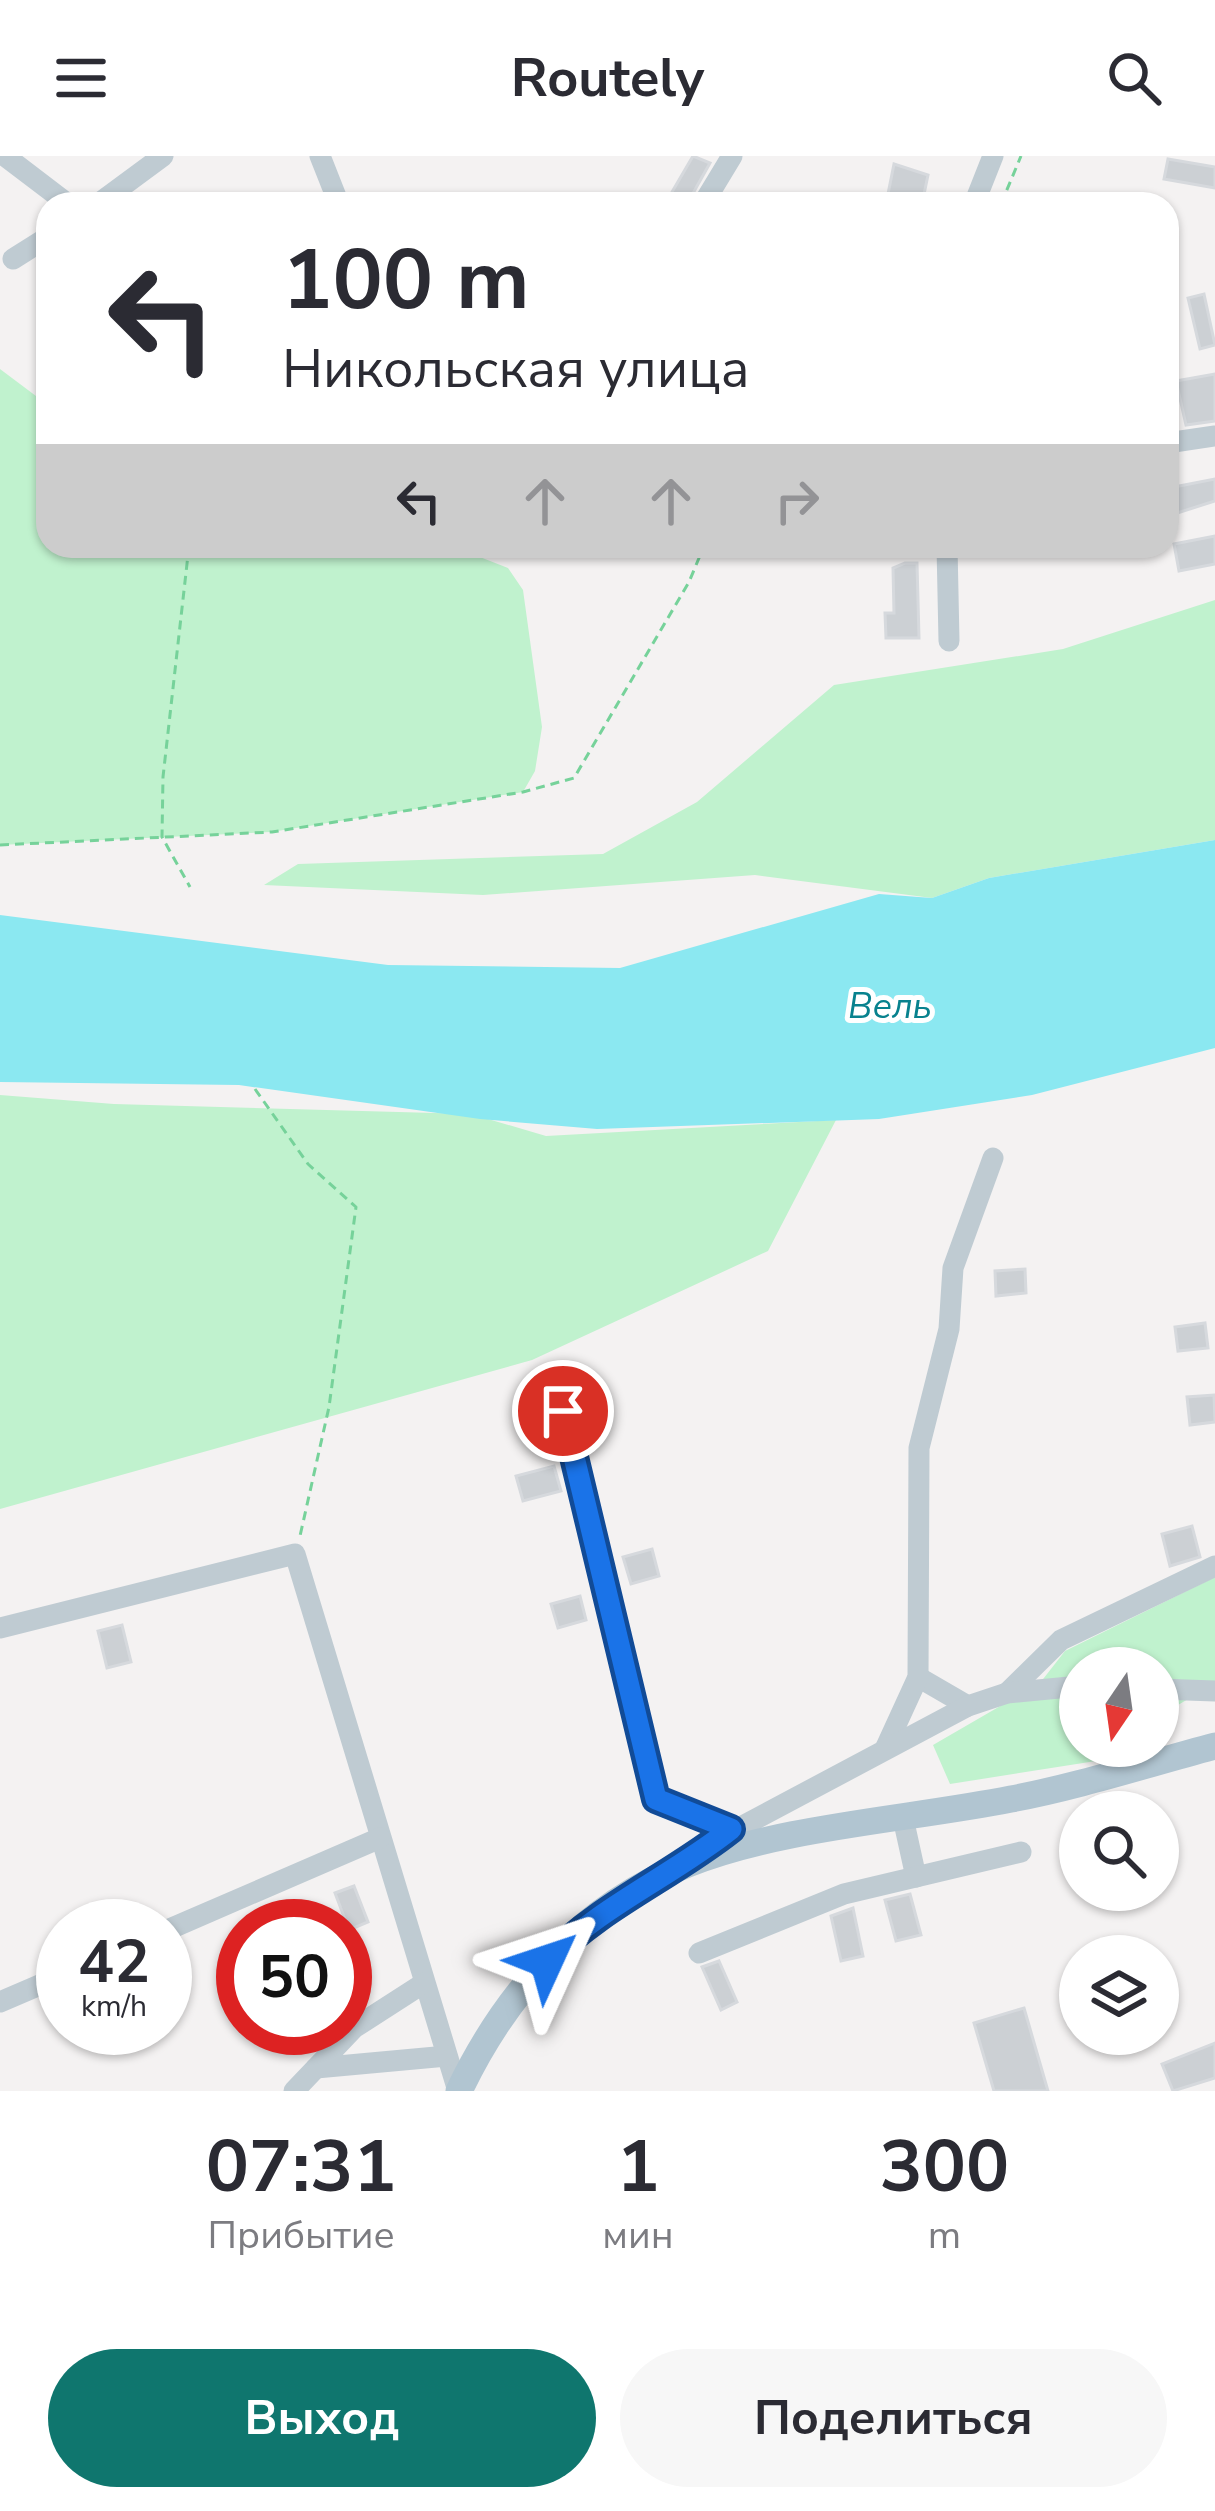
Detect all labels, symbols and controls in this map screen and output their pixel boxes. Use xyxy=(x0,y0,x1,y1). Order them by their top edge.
text: Routely xyxy=(511,41,704,115)
icon: menu xyxy=(48,45,114,111)
icon: search xyxy=(1101,45,1167,111)
text: 100 m xyxy=(282,223,530,338)
icon: left xyxy=(84,240,240,396)
text: Никольская улица xyxy=(282,332,750,406)
icon: left xyxy=(386,468,452,534)
icon: ahead xyxy=(512,468,578,534)
icon: ahead xyxy=(638,468,704,534)
icon: right xyxy=(764,468,830,534)
water label: Вель xyxy=(848,982,932,1031)
pin xyxy=(512,1360,614,1462)
icon: arrive xyxy=(530,1378,596,1444)
north arrow xyxy=(1059,1647,1179,1767)
map controls xyxy=(1059,1647,1179,2055)
button: search xyxy=(1059,1791,1179,1911)
position arrow xyxy=(484,1898,610,2024)
speed limit sign: 50 xyxy=(216,1899,372,2055)
text: 42 xyxy=(78,1921,150,2003)
button: layers xyxy=(1059,1935,1179,2055)
text: km/h xyxy=(81,1986,147,2027)
text: 07:31 xyxy=(206,2118,396,2216)
text: 1 xyxy=(616,2118,660,2216)
text: 300 xyxy=(880,2118,1009,2216)
text: Прибытие xyxy=(208,2209,395,2262)
text: мин xyxy=(602,2209,674,2262)
text: m xyxy=(928,2209,961,2262)
button: Выход xyxy=(48,2349,596,2487)
button: Поделиться xyxy=(620,2349,1167,2487)

